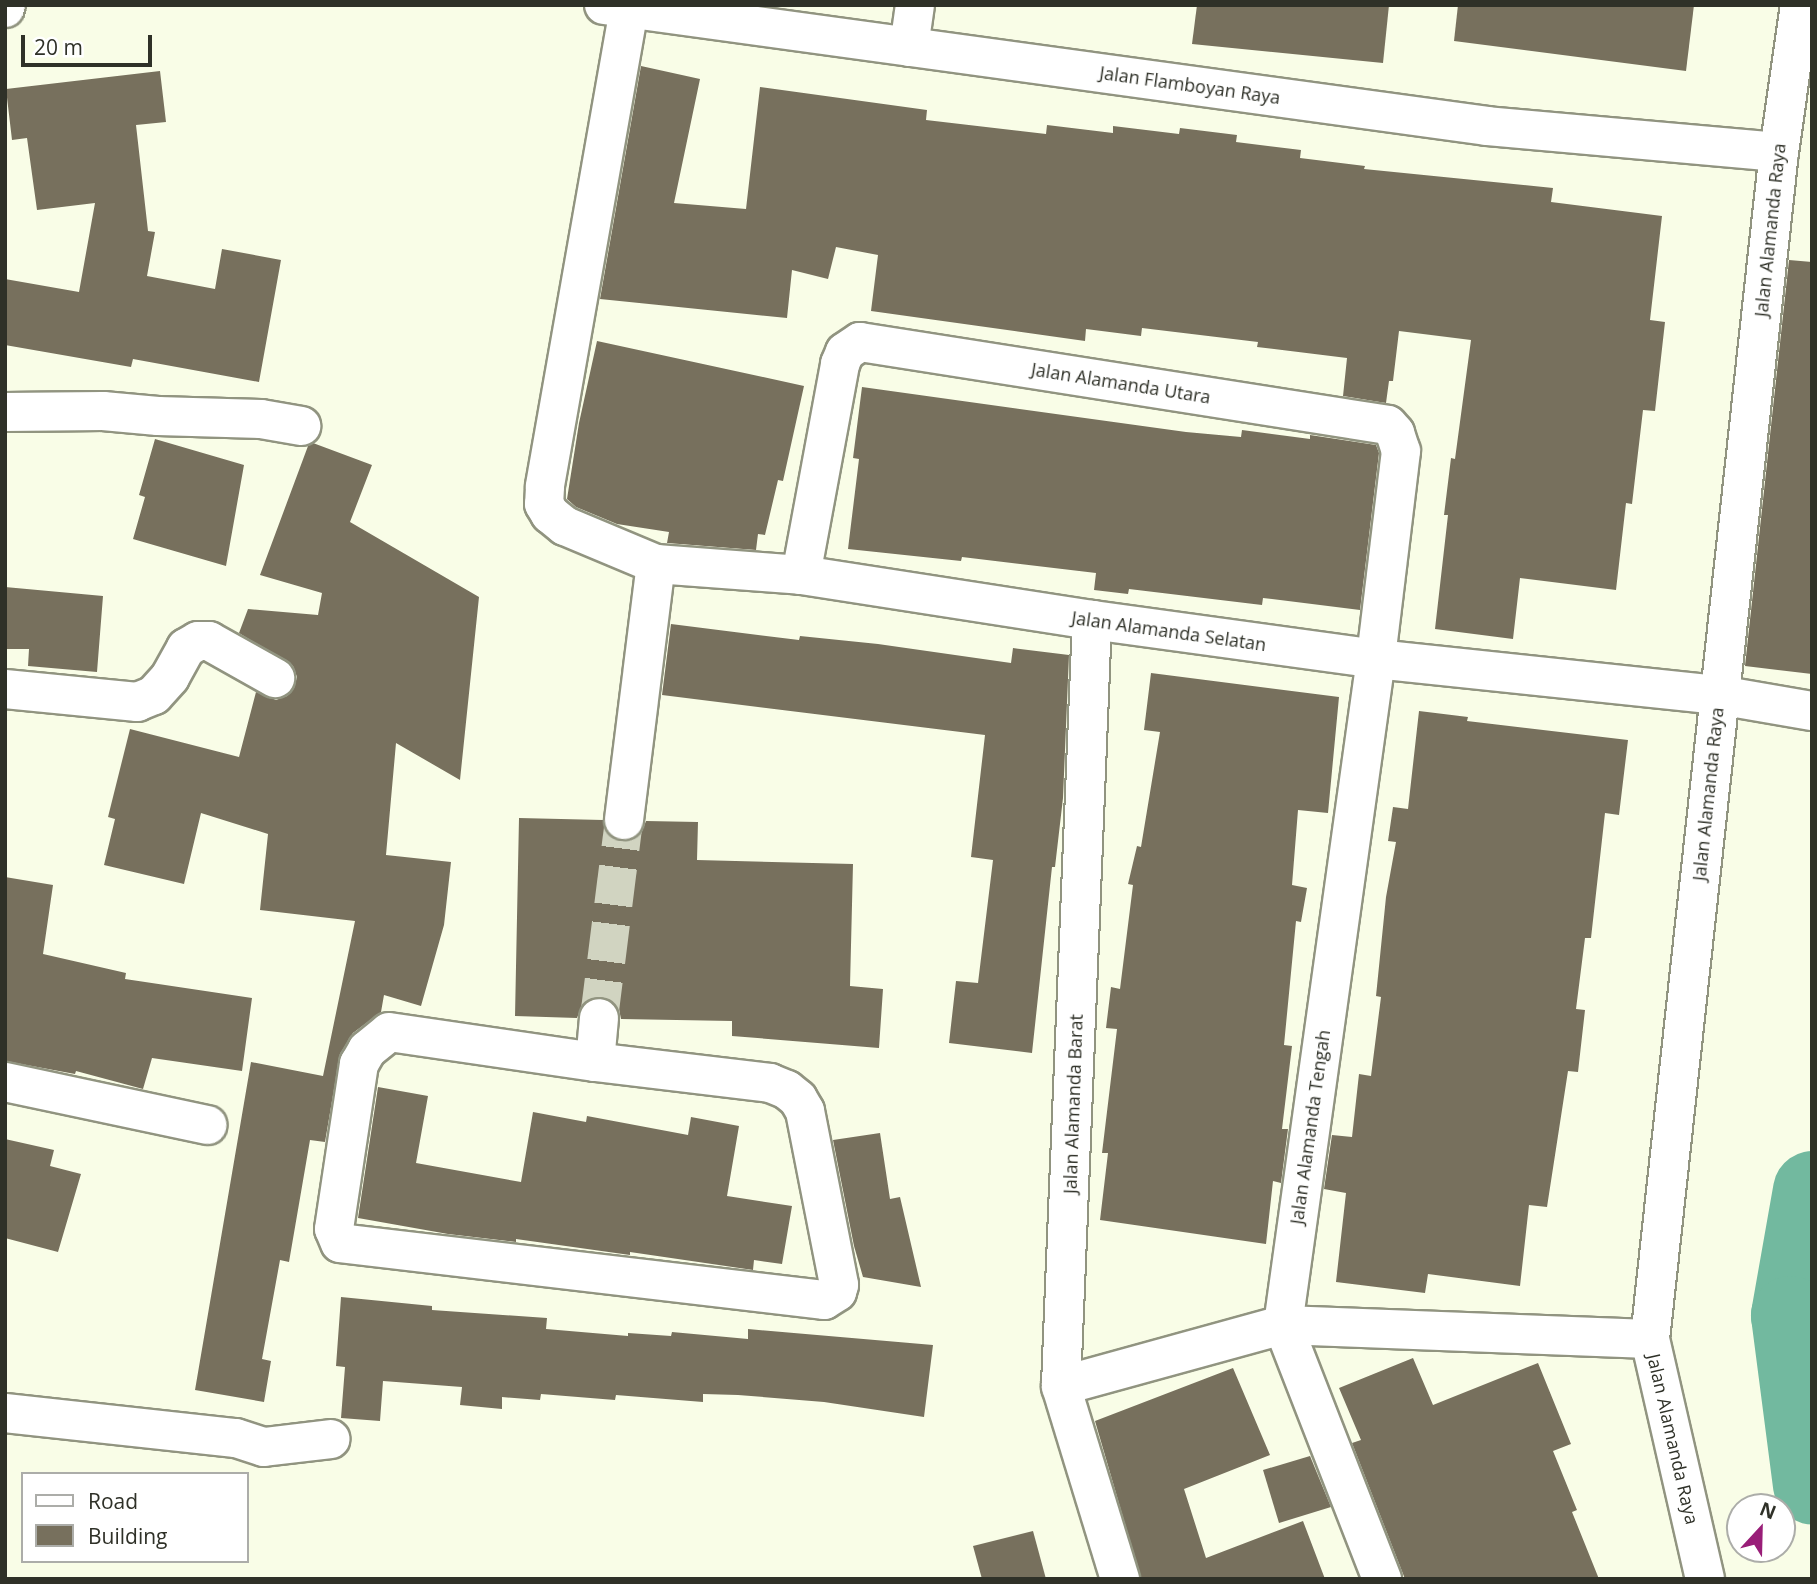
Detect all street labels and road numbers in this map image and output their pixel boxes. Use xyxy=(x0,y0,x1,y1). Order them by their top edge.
street label: Jalan Flamboyan Raya xyxy=(1098,62,1282,108)
street label: Jalan Alamanda Raya xyxy=(1750,142,1790,318)
street label: Jalan Alamanda Utara xyxy=(1030,358,1212,408)
street label: Jalan Alamanda Selatan xyxy=(1070,607,1268,655)
street label: Jalan Alamanda Raya xyxy=(1688,706,1728,882)
street label: Jalan Alamanda Barat xyxy=(1059,1014,1087,1194)
street label: Jalan Alamanda Tengah xyxy=(1286,1028,1334,1226)
street label: Jalan Alamanda Raya xyxy=(1643,1352,1703,1526)

